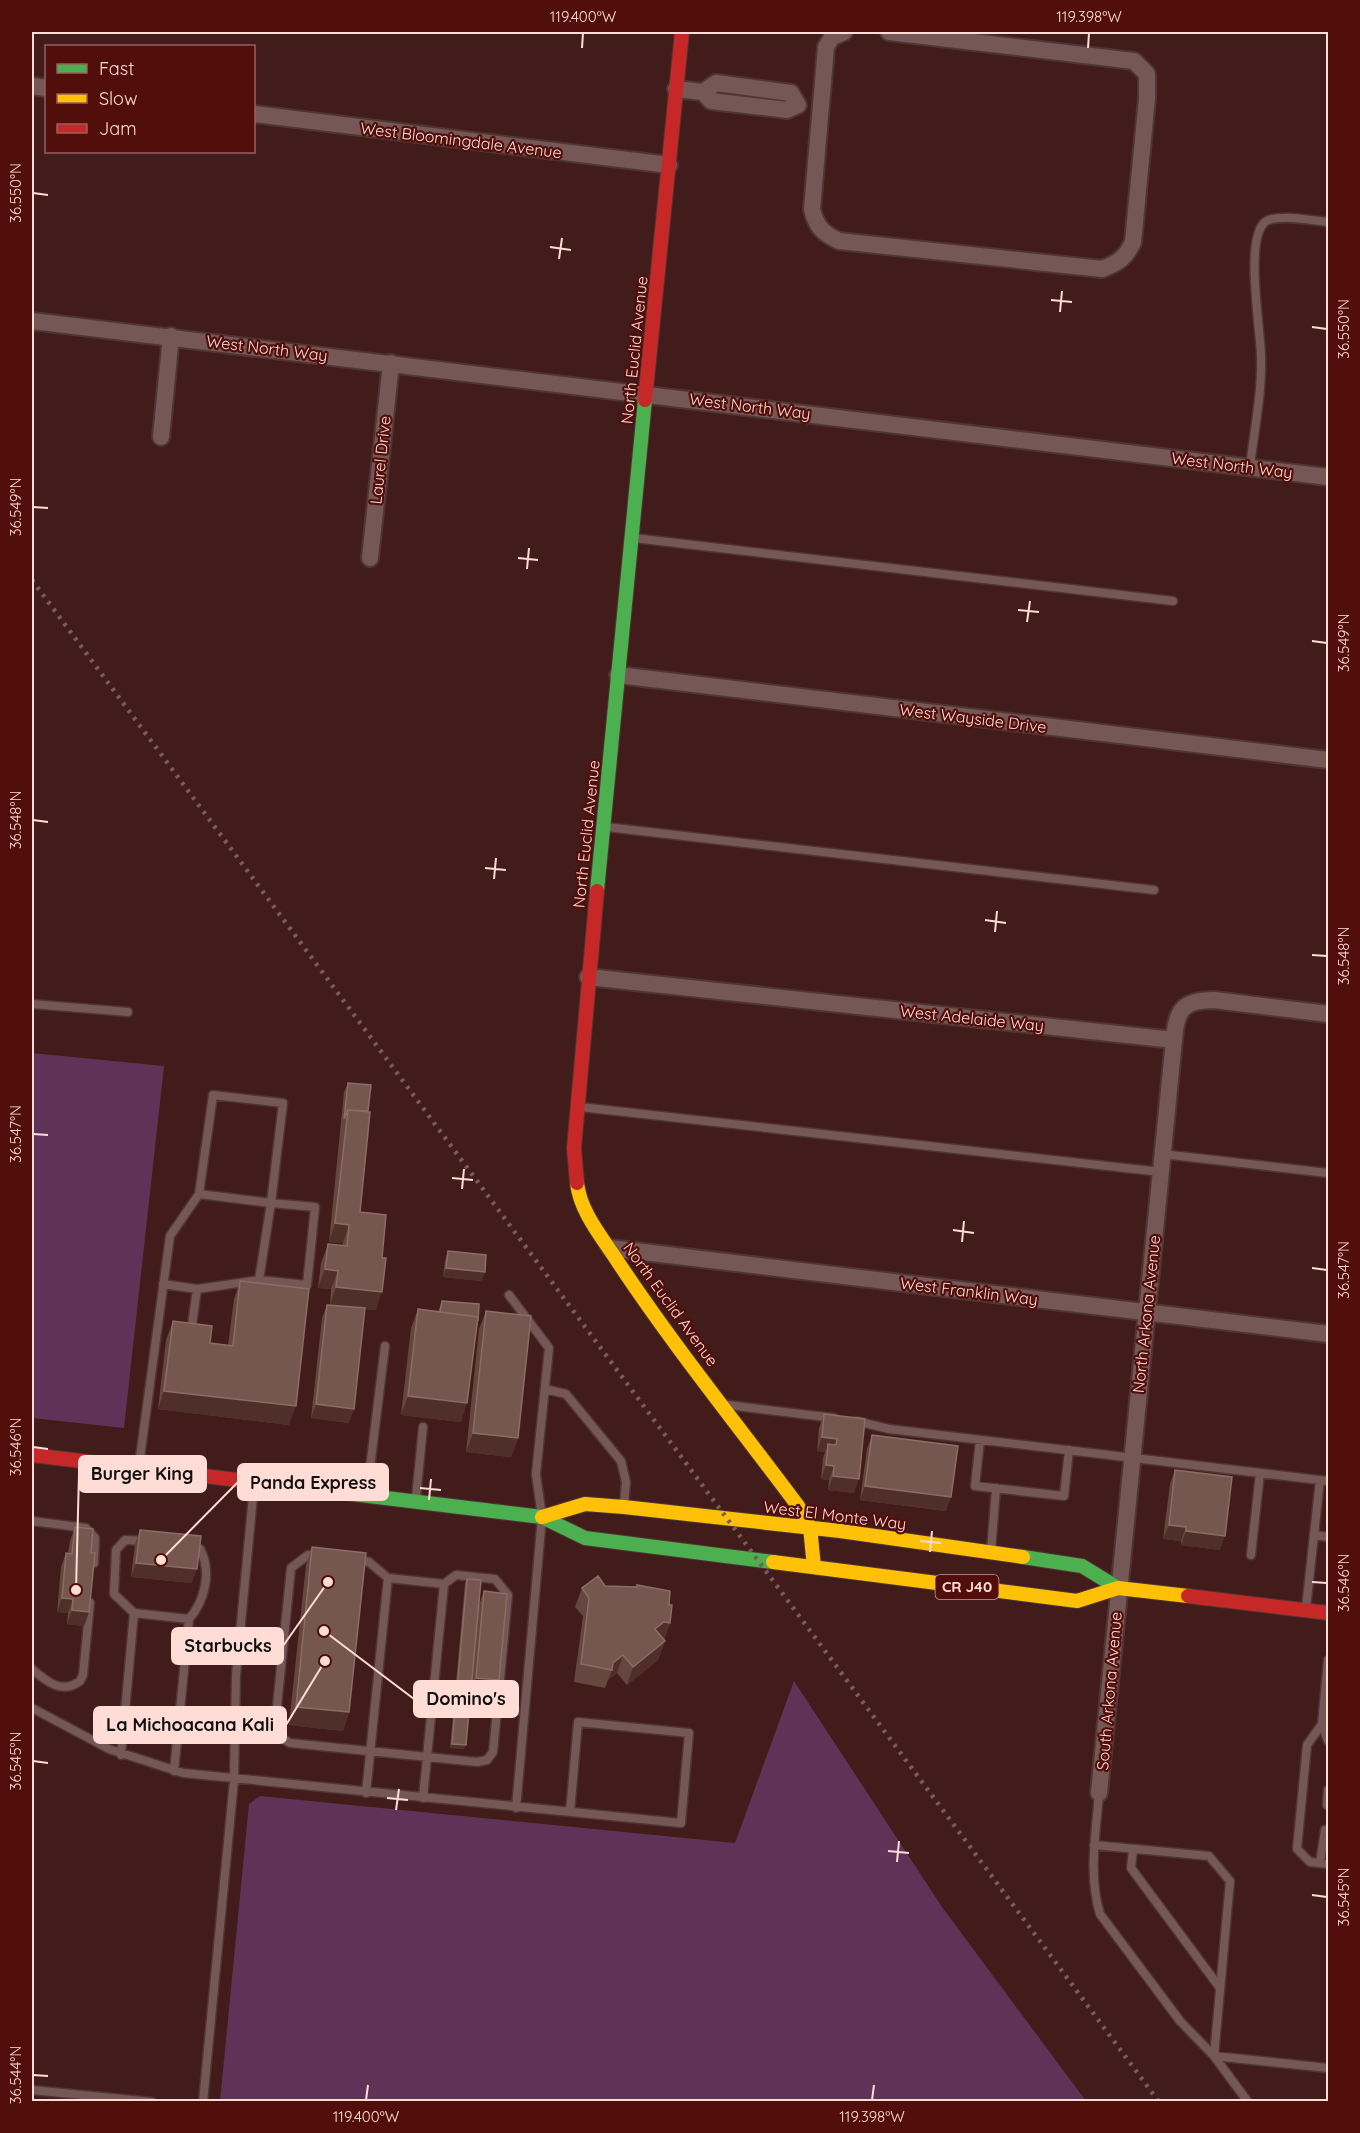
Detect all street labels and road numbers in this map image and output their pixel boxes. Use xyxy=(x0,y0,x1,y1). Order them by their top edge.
street label: West Bloomingdale Avenue xyxy=(359,118,563,162)
street label: North Euclid Avenue xyxy=(616,275,652,425)
street label: West North Way xyxy=(205,331,329,365)
street label: West North Way xyxy=(688,389,812,423)
street label: Laurel Drive xyxy=(365,415,395,505)
street label: West North Way xyxy=(1170,448,1294,482)
street label: West Wayside Drive xyxy=(898,699,1048,737)
street label: North Euclid Avenue xyxy=(568,759,604,909)
street label: West Adelaide Way xyxy=(899,1000,1045,1036)
street label: North Arkona Avenue xyxy=(1128,1234,1164,1394)
street label: North Euclid Avenue xyxy=(619,1238,723,1370)
street label: West Franklin Way xyxy=(899,1273,1039,1309)
street label: West El Monte Way xyxy=(762,1496,908,1534)
road number: CR J40 xyxy=(936,1575,998,1599)
street label: South Arkona Avenue xyxy=(1092,1611,1126,1771)

